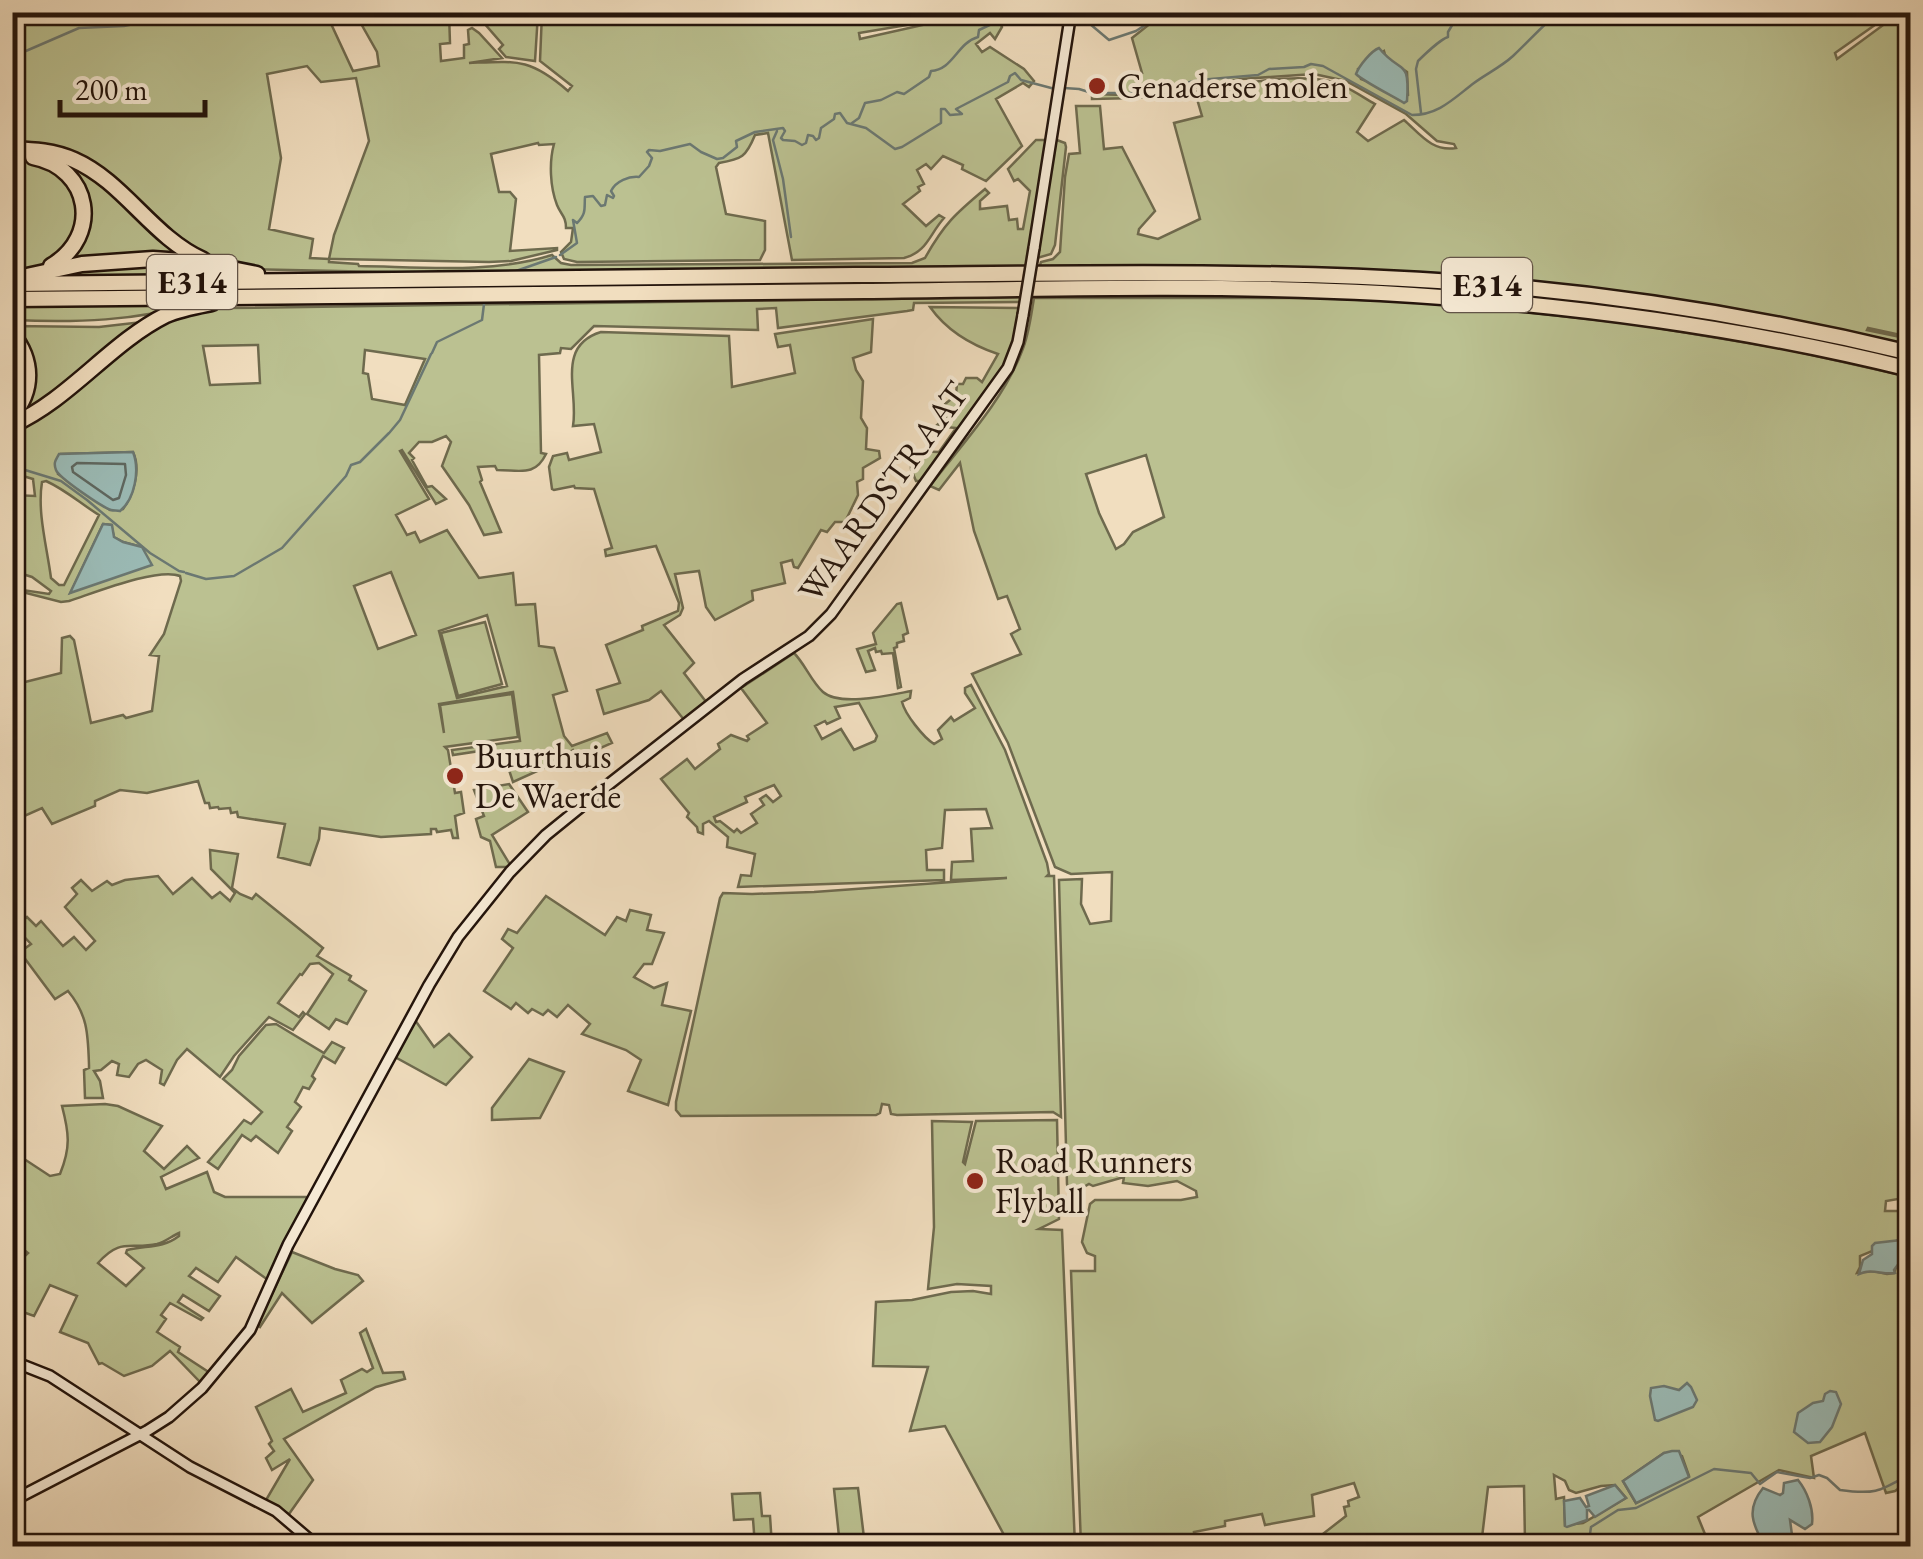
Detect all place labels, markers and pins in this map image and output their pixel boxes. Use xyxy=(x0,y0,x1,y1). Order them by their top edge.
place label: Genaderse molen xyxy=(1117,63,1348,108)
marker: Genaderse molen xyxy=(1086,75,1108,97)
place label: Buurthuis De Waerde xyxy=(475,733,621,818)
marker: Buurthuis De Waerde xyxy=(444,765,466,787)
place label: Road Runners Flyball xyxy=(995,1138,1192,1223)
marker: Road Runners Flyball xyxy=(964,1170,986,1192)

